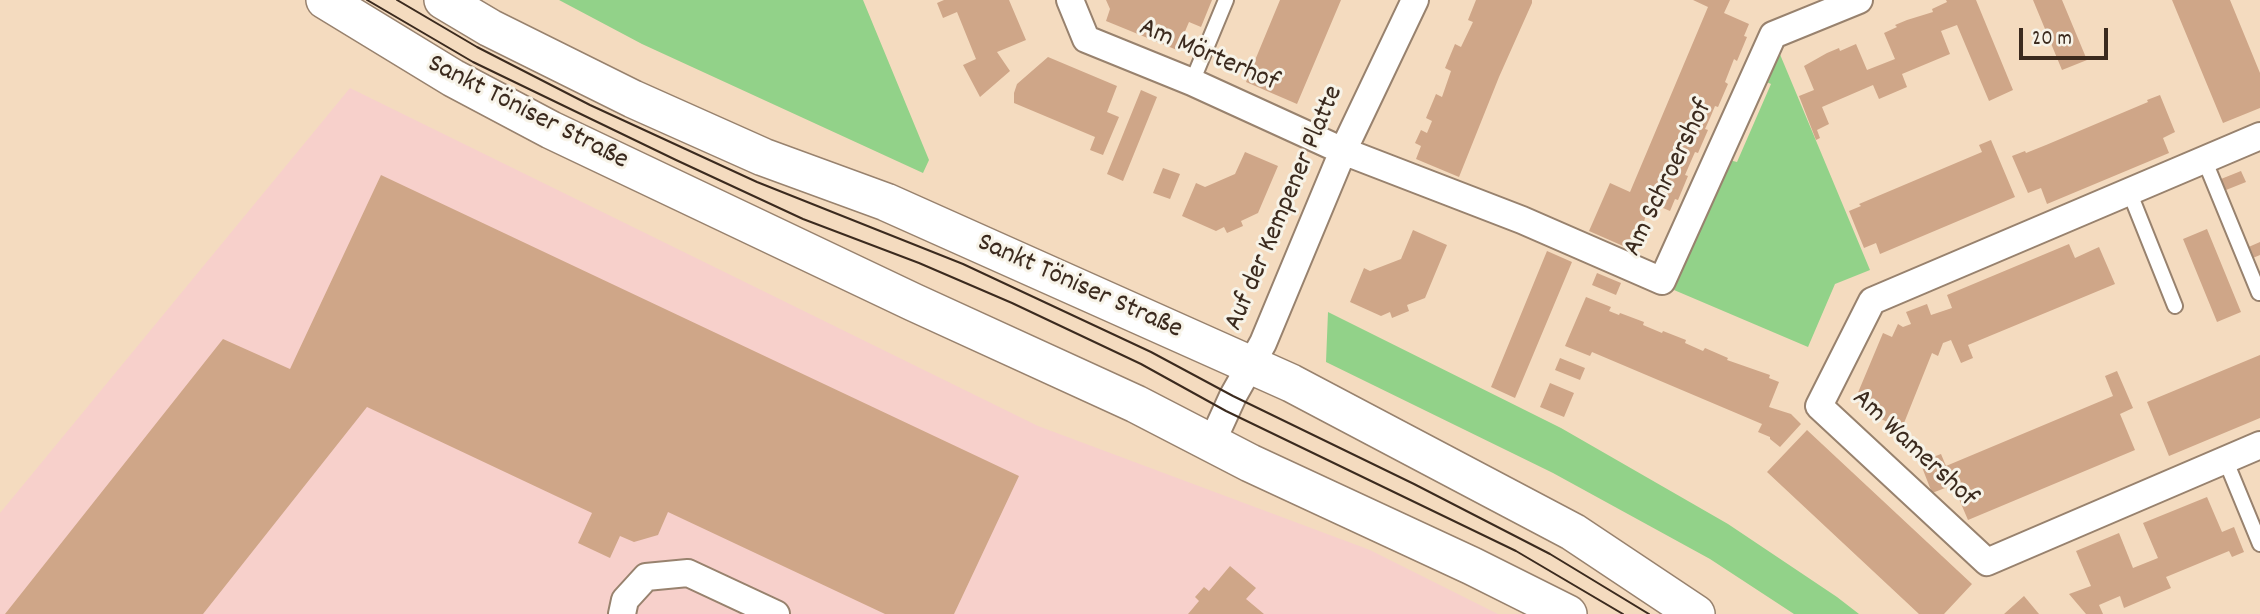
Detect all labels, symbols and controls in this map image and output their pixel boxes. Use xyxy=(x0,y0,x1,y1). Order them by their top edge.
street label: Am Mörterhof xyxy=(1133,13,1283,101)
scale bar xyxy=(2022,14,2111,58)
text: 20 m xyxy=(2032,25,2072,55)
street label: Sankt Töniser Straße xyxy=(421,49,633,179)
street label: Auf der Kempener Platte xyxy=(1219,81,1353,337)
street label: Am Schroershof xyxy=(1618,95,1722,263)
street label: Sankt Töniser Straße xyxy=(971,228,1187,348)
street label: Am Wamershof xyxy=(1843,383,1983,517)

